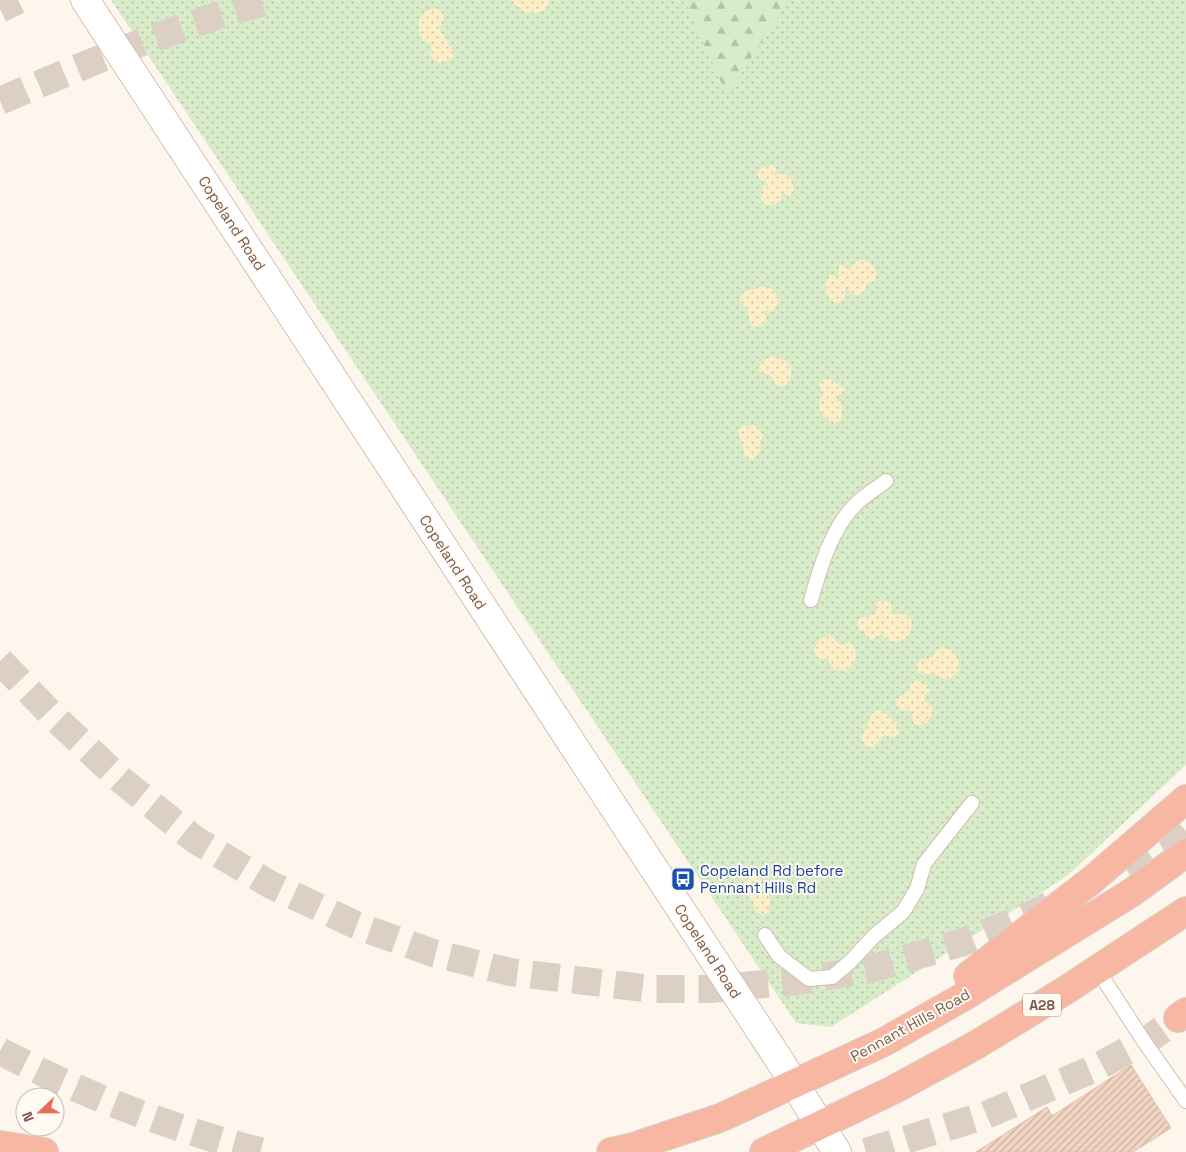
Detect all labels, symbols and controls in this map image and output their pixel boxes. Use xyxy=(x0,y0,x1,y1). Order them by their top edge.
street label: Copeland Road xyxy=(194,172,270,274)
street label: Copeland Road xyxy=(415,511,491,613)
place label: Copeland Rd before Pennant Hills Rd xyxy=(700,861,844,897)
bus stop icon: Copeland Rd before Pennant Hills Rd xyxy=(670,866,696,892)
street label: Copeland Road xyxy=(670,900,746,1002)
street label: Pennant Hills Road xyxy=(847,984,973,1066)
road number: A28 xyxy=(1023,994,1061,1016)
north arrow xyxy=(15,1087,65,1137)
text: N xyxy=(18,1109,38,1125)

